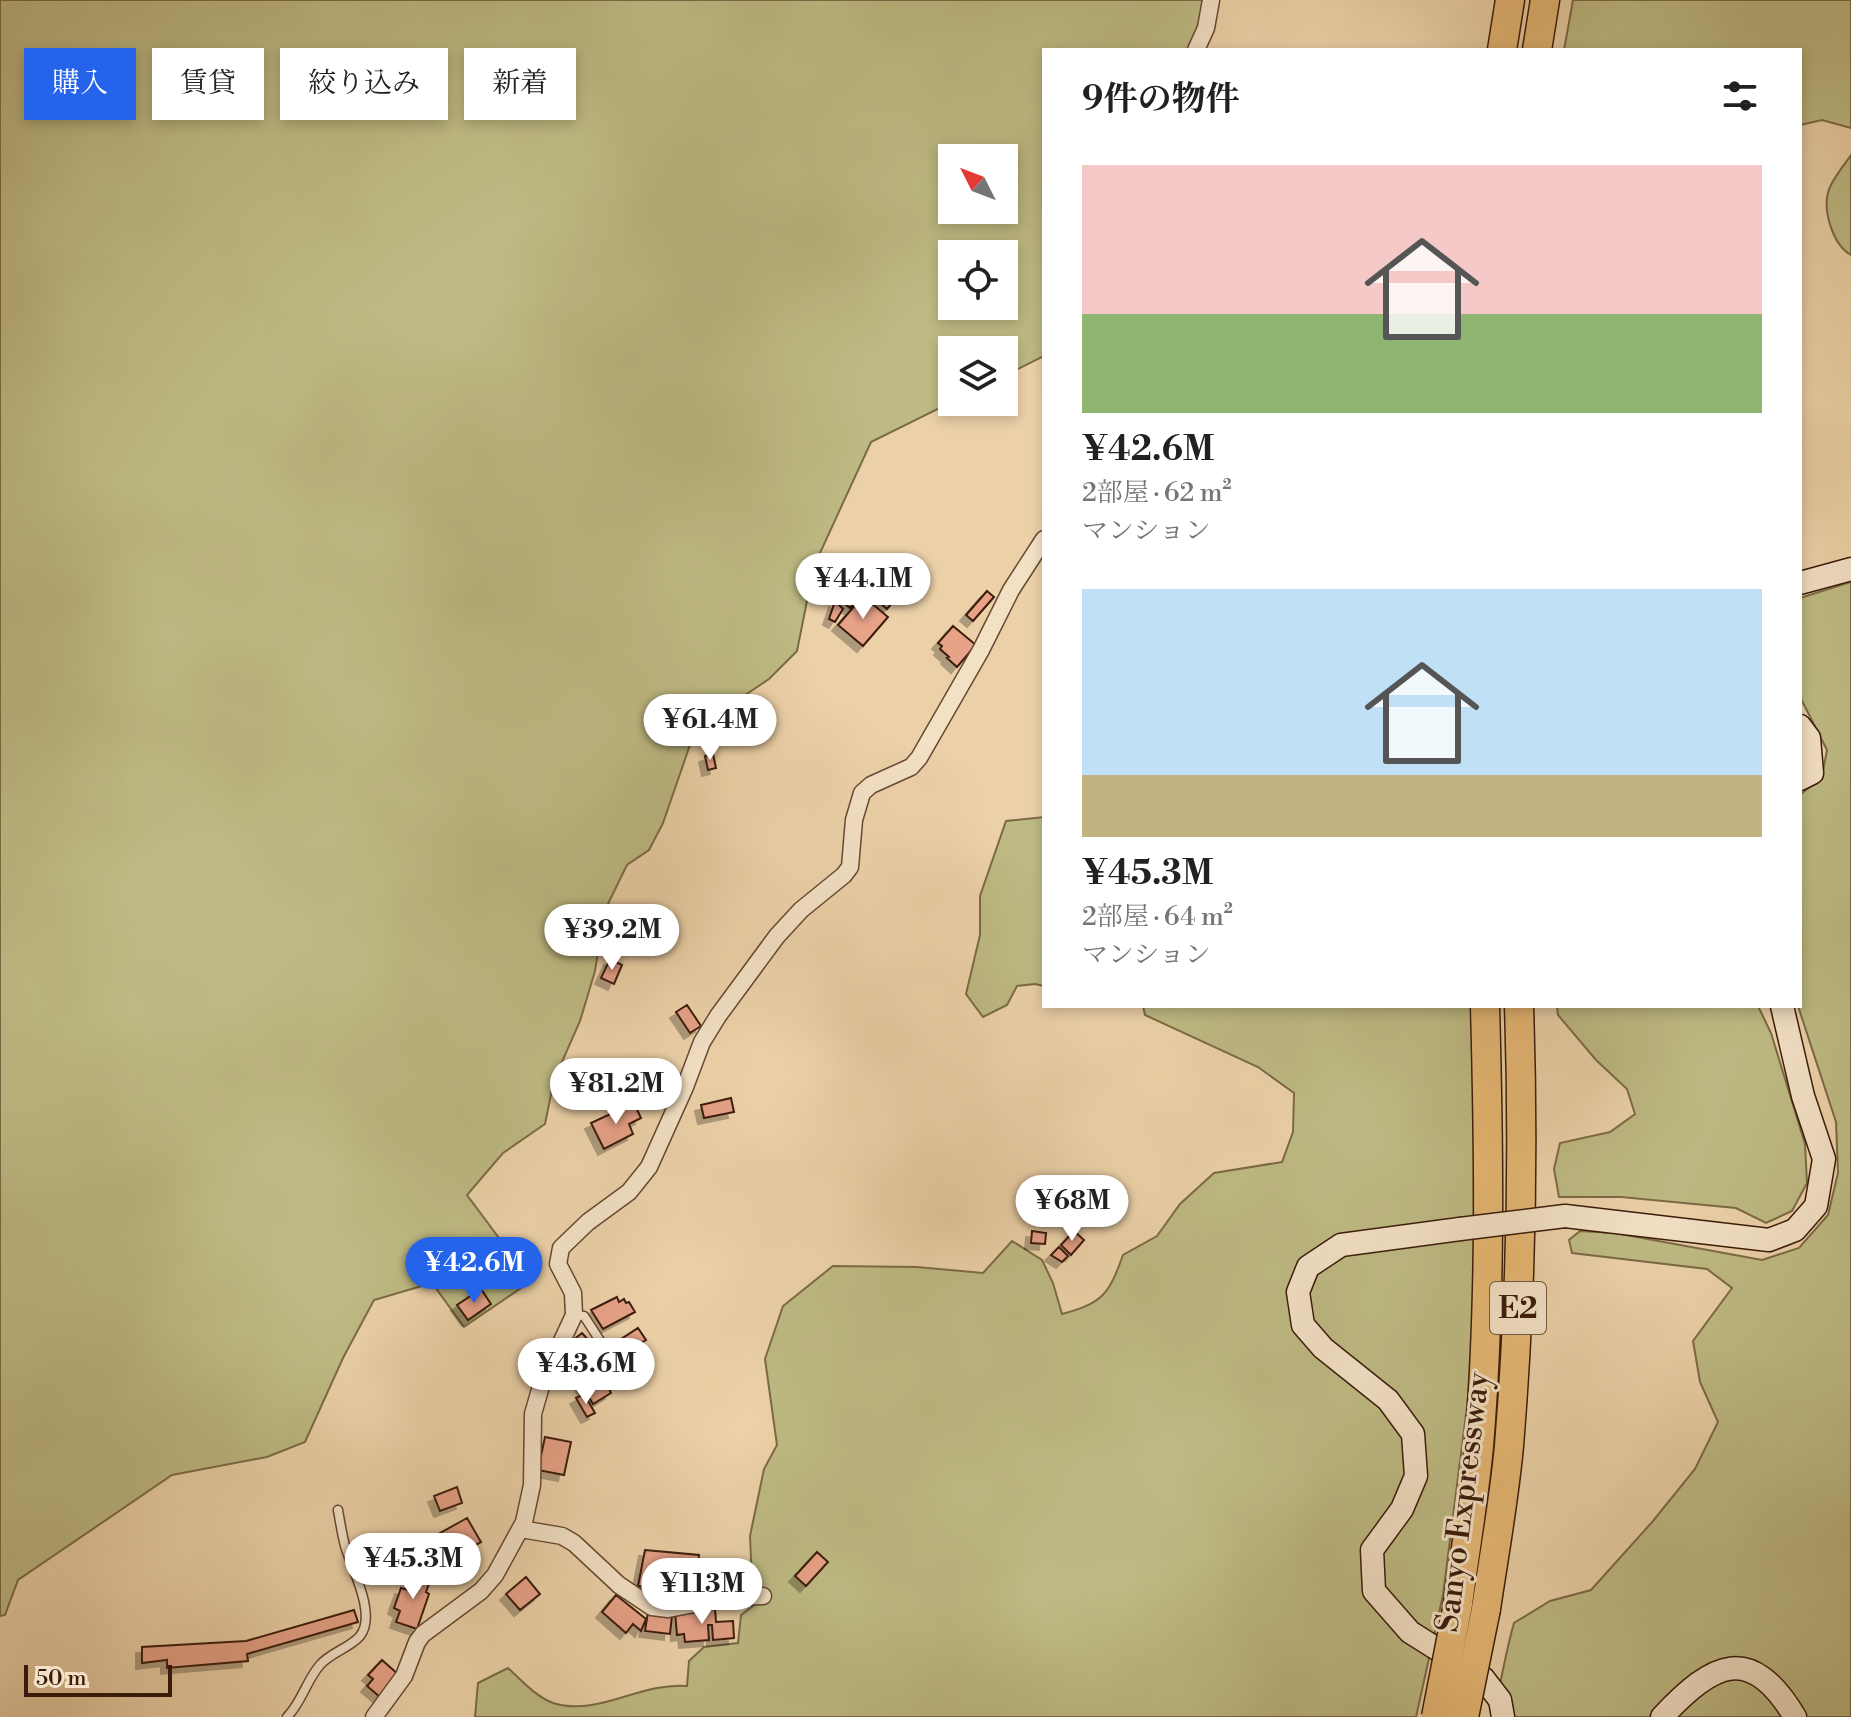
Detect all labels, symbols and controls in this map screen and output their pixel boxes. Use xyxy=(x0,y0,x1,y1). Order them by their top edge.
chip: 購入 xyxy=(24,48,136,120)
chip: 賃貸 xyxy=(152,48,264,120)
chip: 絞り込み xyxy=(280,48,448,120)
chip: 新着 xyxy=(464,48,576,120)
icon: filters xyxy=(1718,74,1762,118)
text: 9件の物件 xyxy=(1082,79,1239,121)
north arrow xyxy=(938,144,1018,224)
map controls xyxy=(938,144,1018,416)
icon: home xyxy=(1350,217,1494,361)
button: locate xyxy=(938,240,1018,320)
button: layers xyxy=(938,336,1018,416)
text: ¥42.6M xyxy=(1082,429,1214,471)
text: 2部屋 · 62 m² xyxy=(1082,477,1232,509)
text: マンション xyxy=(1082,515,1211,547)
pin: ¥44.1M xyxy=(798,553,928,621)
text: ¥44.1M xyxy=(813,563,913,595)
icon: home xyxy=(1350,641,1494,785)
pin: ¥61.4M xyxy=(645,694,775,762)
text: ¥61.4M xyxy=(662,704,758,736)
text: ¥45.3M xyxy=(1082,853,1213,895)
text: 2部屋 · 64 m² xyxy=(1082,901,1233,933)
pin: ¥39.2M xyxy=(547,904,677,972)
text: ¥39.2M xyxy=(562,914,662,946)
text: マンション xyxy=(1082,939,1211,971)
pin: ¥81.2M xyxy=(551,1058,681,1126)
text: ¥81.2M xyxy=(568,1068,664,1100)
pin: ¥68M xyxy=(1025,1175,1119,1243)
text: ¥68M xyxy=(1034,1185,1110,1217)
pin: ¥42.6M xyxy=(409,1237,539,1305)
text: ¥42.6M xyxy=(423,1247,525,1279)
road number: E2 xyxy=(1490,1282,1546,1334)
pin: ¥43.6M xyxy=(521,1338,651,1406)
text: ¥43.6M xyxy=(536,1348,636,1380)
street label: Sanyo Expressway xyxy=(1427,1369,1499,1634)
pin: ¥45.3M xyxy=(348,1533,478,1601)
text: ¥45.3M xyxy=(363,1543,463,1575)
pin: ¥113M xyxy=(646,1558,758,1626)
text: ¥113M xyxy=(659,1568,745,1600)
scale bar xyxy=(24,1661,172,1697)
text: 50 m xyxy=(36,1665,87,1692)

